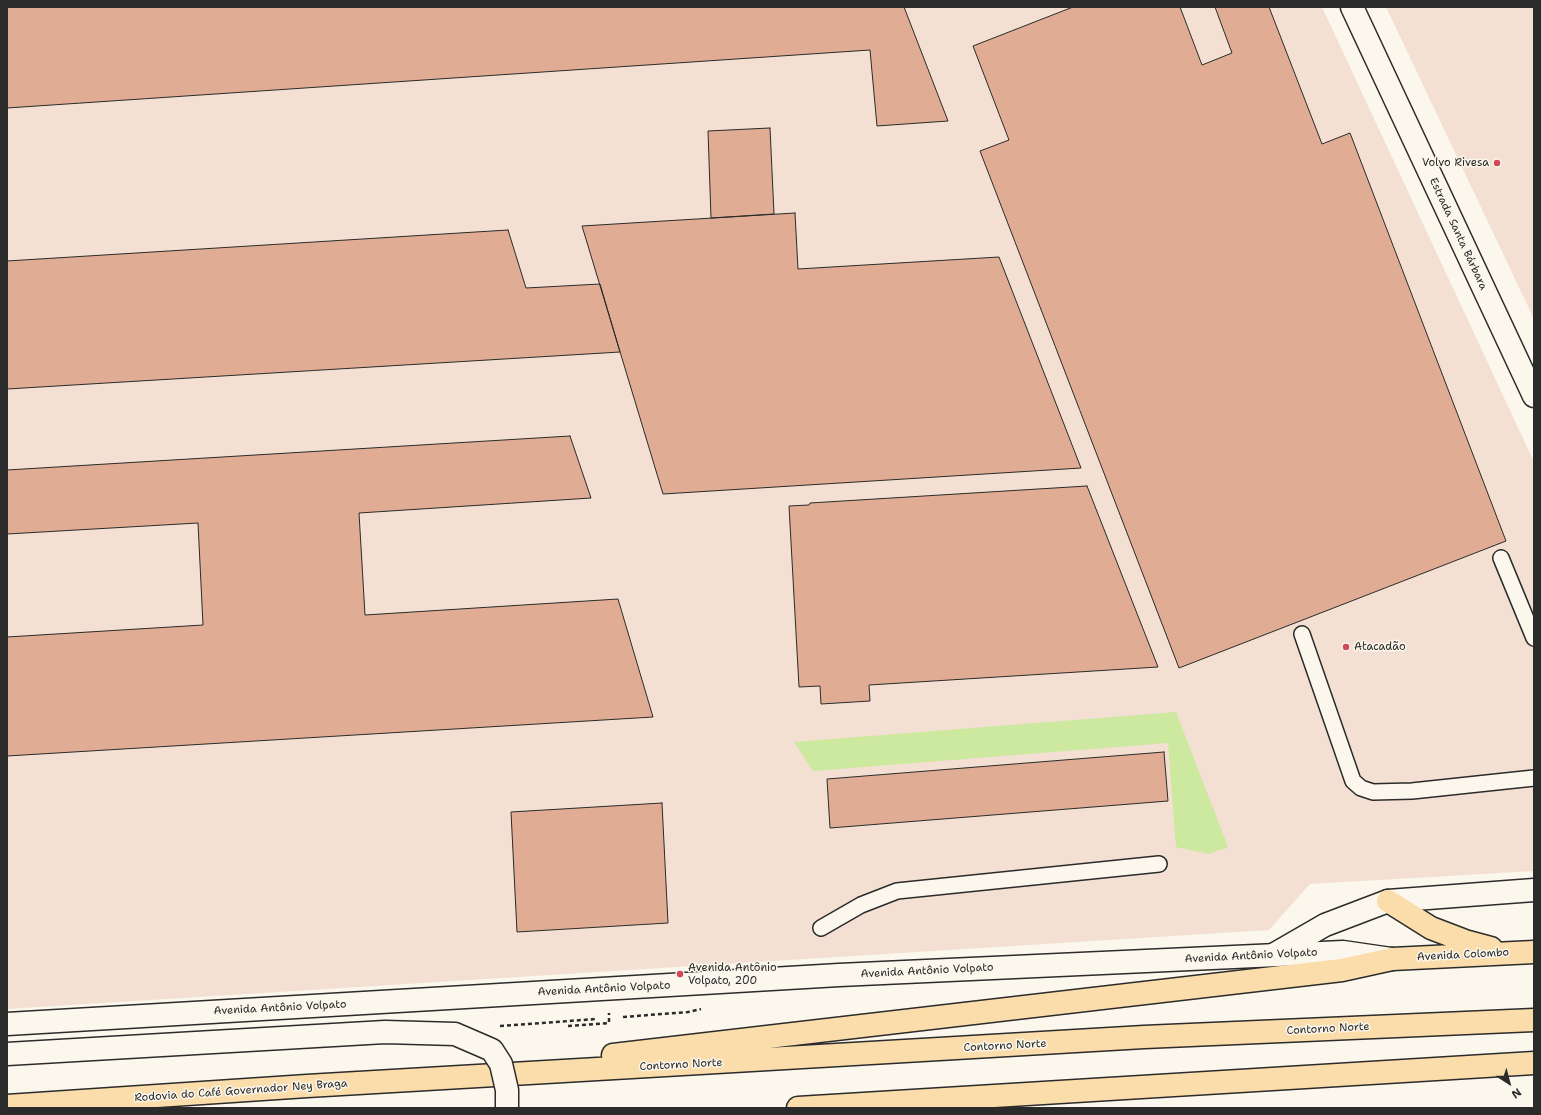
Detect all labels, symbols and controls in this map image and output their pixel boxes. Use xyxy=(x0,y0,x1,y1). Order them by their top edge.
place label: Volvo Rivesa xyxy=(1422,156,1489,170)
marker: Volvo Rivesa xyxy=(1492,158,1502,168)
street label: Estrada Santa Bárbara xyxy=(1426,176,1490,292)
place label: Atacadão xyxy=(1354,640,1406,654)
marker: Atacadão xyxy=(1341,642,1351,652)
street label: Avenida Antônio Volpato xyxy=(1184,946,1318,966)
street label: Avenida Colombo xyxy=(1417,946,1509,964)
place label: Avenida Antônio Volpato, 200 xyxy=(688,961,777,987)
street label: Avenida Antônio Volpato xyxy=(860,961,994,981)
marker: Avenida Antônio Volpato, 200 xyxy=(675,969,685,979)
street label: Avenida Antônio Volpato xyxy=(537,979,671,999)
street label: Avenida Antônio Volpato xyxy=(213,998,347,1018)
street label: Contorno Norte xyxy=(1286,1020,1370,1038)
street label: Contorno Norte xyxy=(963,1037,1047,1055)
street label: Contorno Norte xyxy=(639,1056,723,1074)
north arrow xyxy=(1489,1063,1529,1103)
street label: Rodovia do Café Governador Ney Braga xyxy=(134,1077,348,1105)
text: N xyxy=(1508,1084,1524,1102)

